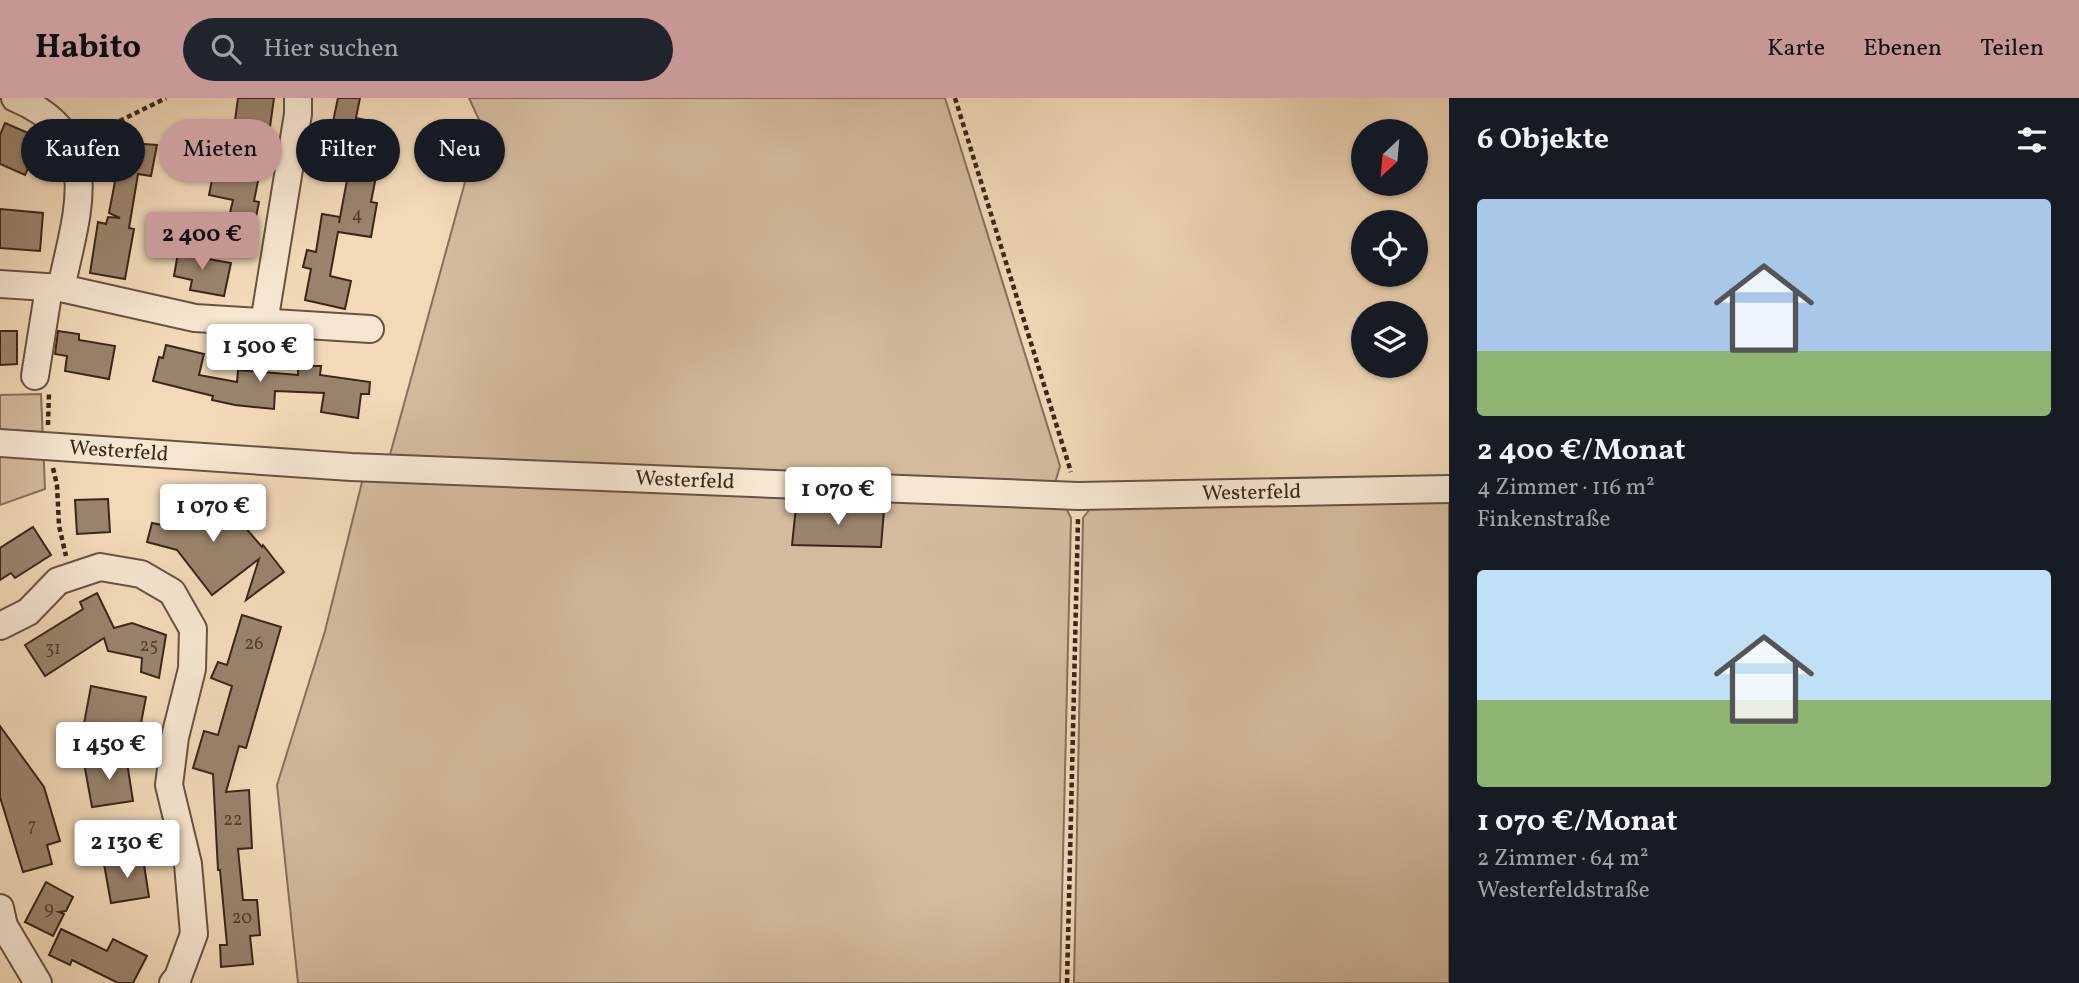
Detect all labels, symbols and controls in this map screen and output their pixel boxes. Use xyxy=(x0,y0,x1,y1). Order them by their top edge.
search box xyxy=(183,18,673,81)
text: Habito xyxy=(35,26,141,72)
icon: search xyxy=(207,30,245,68)
text: Hier suchen xyxy=(263,31,399,67)
text: Karte xyxy=(1767,32,1825,66)
text: Ebenen xyxy=(1863,32,1942,66)
text: Teilen xyxy=(1980,32,2044,66)
chip: Kaufen xyxy=(21,119,145,182)
chip: Mieten xyxy=(159,119,282,182)
chip: Filter xyxy=(296,119,400,182)
chip: Neu xyxy=(414,119,505,182)
north arrow xyxy=(1351,119,1428,196)
map controls xyxy=(1351,119,1428,378)
text: 6 Objekte xyxy=(1477,119,1609,161)
icon: filters xyxy=(2013,121,2051,159)
house number: 4 xyxy=(352,203,362,228)
button: locate xyxy=(1351,210,1428,287)
pin: 2 400 € xyxy=(137,212,267,272)
text: 2 400 € xyxy=(162,219,242,251)
icon: home xyxy=(1701,245,1827,371)
button: layers xyxy=(1351,301,1428,378)
pin: 1 500 € xyxy=(195,324,325,384)
text: 1 500 € xyxy=(223,331,297,363)
text: 2 400 €/Monat xyxy=(1477,430,1686,472)
street label: Westerfeld xyxy=(68,433,169,469)
street label: Westerfeld xyxy=(635,464,735,497)
pin: 1 070 € xyxy=(773,468,903,527)
text: 4 Zimmer · 116 m² xyxy=(1477,472,1655,504)
text: 1 070 € xyxy=(801,474,875,506)
street label: Westerfeld xyxy=(1202,477,1302,508)
pin: 1 070 € xyxy=(148,484,278,544)
text: 1 070 € xyxy=(176,491,250,523)
text: Finkenstraße xyxy=(1477,504,1610,536)
icon: home xyxy=(1701,616,1827,742)
house number: 26 xyxy=(245,632,263,657)
house number: 25 xyxy=(140,634,158,659)
house number: 31 xyxy=(45,637,61,662)
pin: 1 450 € xyxy=(44,722,174,782)
text: 1 450 € xyxy=(72,729,146,761)
text: 1 070 €/Monat xyxy=(1477,801,1677,843)
house number: 22 xyxy=(223,808,243,833)
house number: 7 xyxy=(28,814,36,839)
pin: 2 130 € xyxy=(62,820,192,880)
text: 2 130 € xyxy=(91,827,163,859)
text: 2 Zimmer · 64 m² xyxy=(1477,843,1649,875)
text: Westerfeldstraße xyxy=(1477,875,1650,907)
house number: 9 xyxy=(44,897,54,922)
house number: 20 xyxy=(232,906,252,931)

